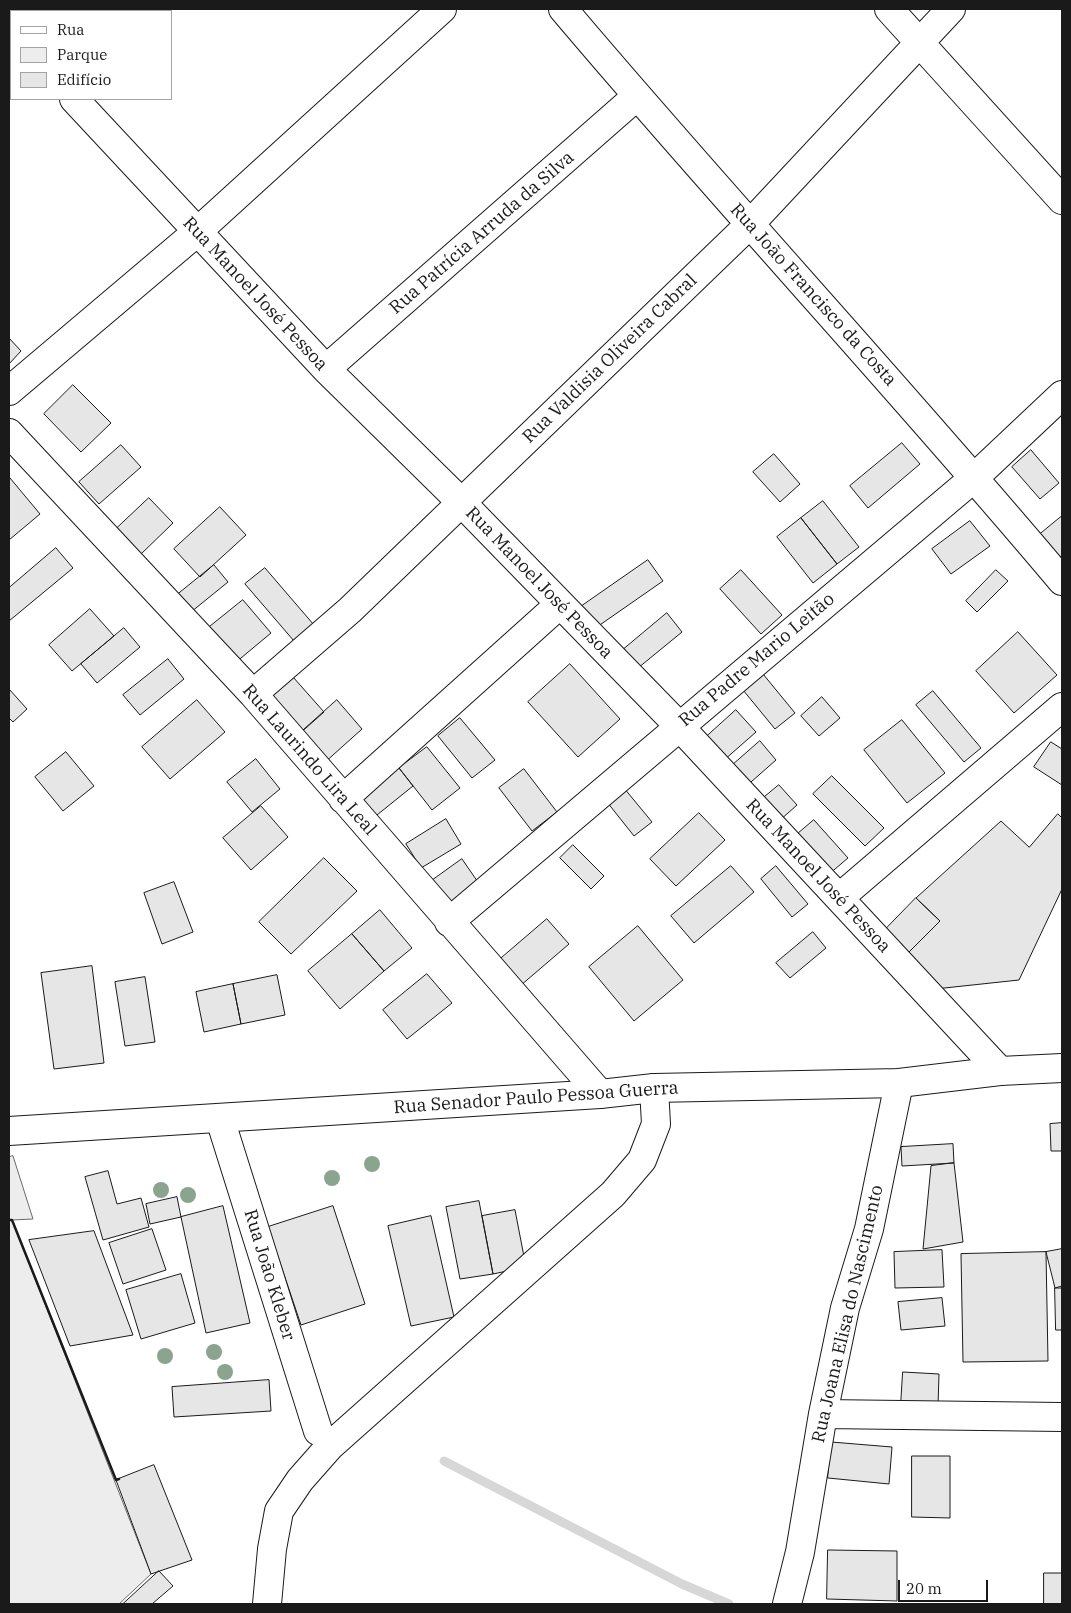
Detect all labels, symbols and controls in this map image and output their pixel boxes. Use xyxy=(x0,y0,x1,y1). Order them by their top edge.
legend xyxy=(10,10,172,100)
text: Rua xyxy=(57,20,84,39)
text: Parque xyxy=(57,45,107,64)
text: Edifício xyxy=(57,70,111,89)
street label: Rua Patrícia Arruda da Silva xyxy=(385,147,579,319)
street label: Rua João Francisco da Costa xyxy=(725,199,901,391)
street label: Rua Manoel José Pessoa xyxy=(178,213,332,375)
street label: Rua Valdisia Oliveira Cabral xyxy=(518,270,702,448)
street label: Rua Manoel José Pessoa xyxy=(461,503,617,663)
street label: Rua Padre Mario Leitão xyxy=(675,589,839,731)
street label: Rua Laurindo Lira Leal xyxy=(237,680,381,840)
street label: Rua Manoel José Pessoa xyxy=(741,795,895,957)
street label: Rua Senador Paulo Pessoa Guerra xyxy=(393,1077,679,1119)
street label: Rua Joana Elisa do Nascimento xyxy=(808,1183,888,1445)
street label: Rua João Kleber xyxy=(239,1207,299,1343)
scale bar xyxy=(901,1570,991,1602)
text: 20 m xyxy=(906,1579,942,1598)

